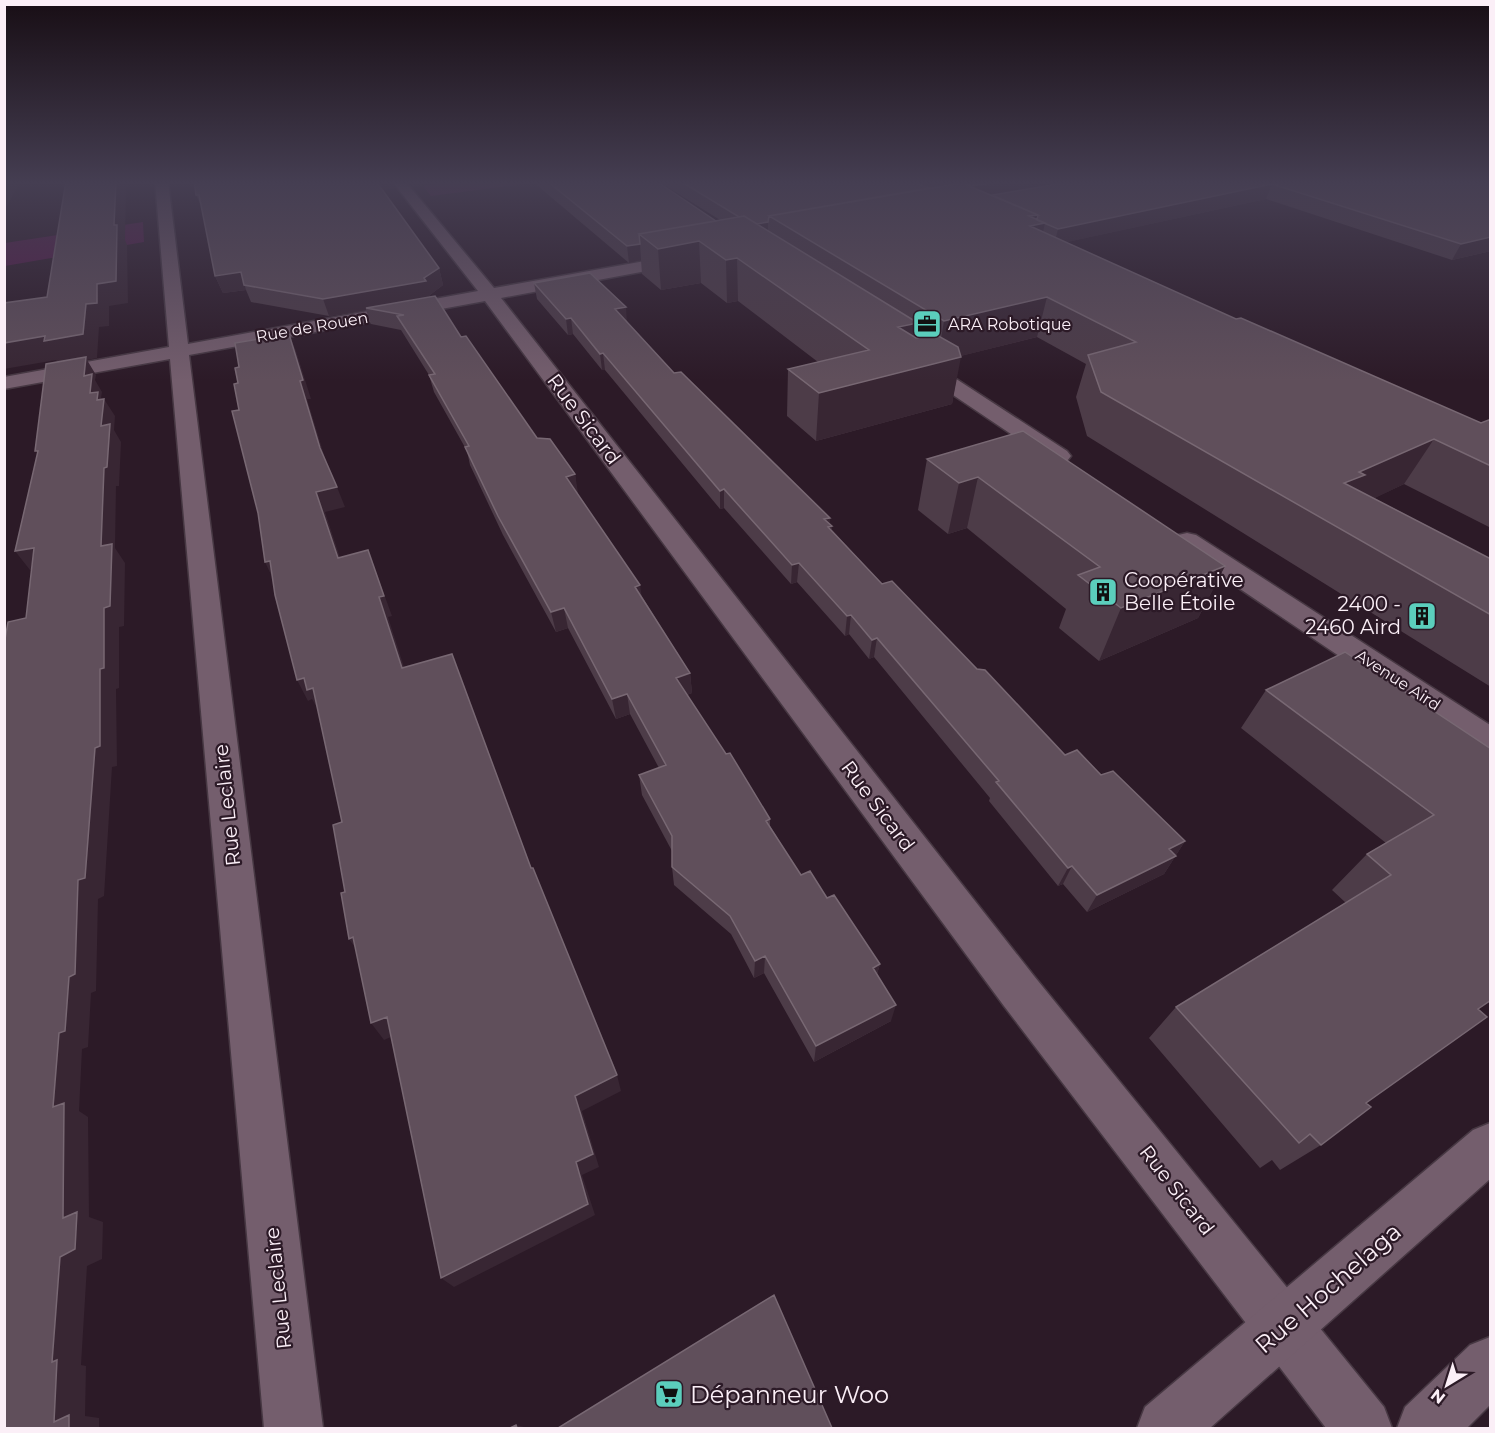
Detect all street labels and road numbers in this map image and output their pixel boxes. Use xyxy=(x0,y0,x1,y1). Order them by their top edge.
street label: Rue de Rouen xyxy=(254,308,370,346)
street label: Rue Sicard xyxy=(542,369,626,469)
street label: Avenue Aird xyxy=(1352,646,1444,714)
street label: Rue Leclaire xyxy=(209,743,245,867)
street label: Rue Sicard xyxy=(836,756,920,856)
street label: Rue Sicard xyxy=(1135,1140,1219,1240)
street label: Rue Hochelaga xyxy=(1249,1217,1407,1359)
street label: Rue Leclaire xyxy=(260,1226,296,1350)

